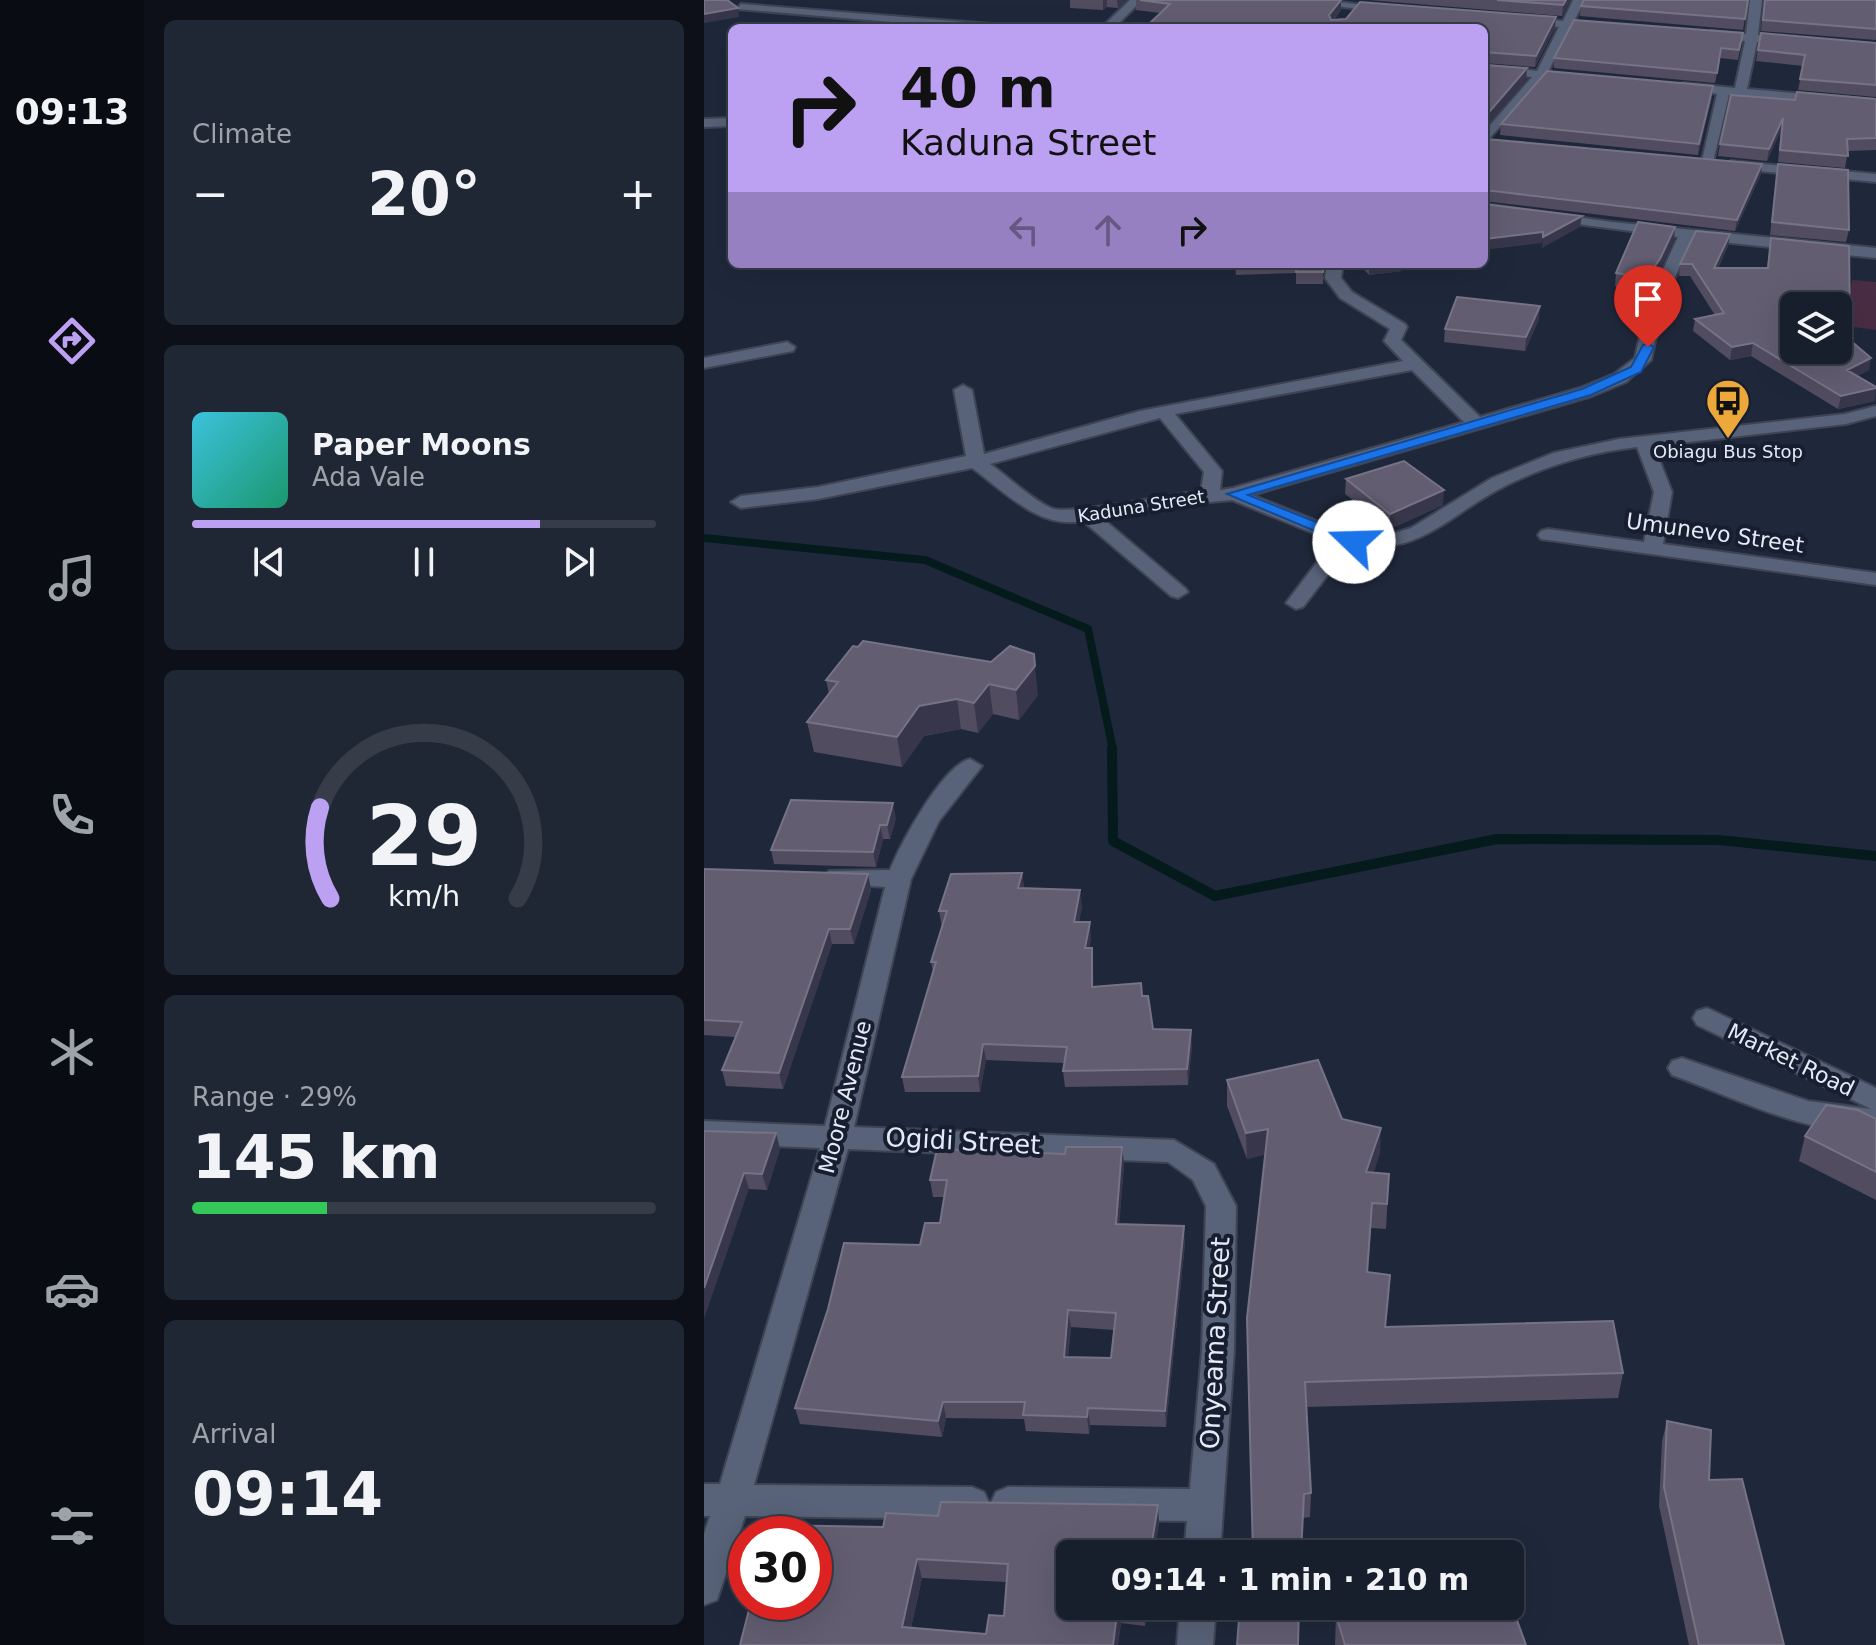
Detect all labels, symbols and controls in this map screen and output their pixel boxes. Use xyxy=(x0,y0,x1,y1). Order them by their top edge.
text: 40 m xyxy=(900,55,1056,120)
icon: right xyxy=(768,56,872,160)
text: 09:13 xyxy=(15,91,129,132)
text: Climate xyxy=(192,119,292,149)
text: Kaduna Street xyxy=(900,122,1156,163)
text: 20° xyxy=(367,159,481,229)
text: − xyxy=(192,168,229,219)
text: + xyxy=(619,168,656,219)
icon: left xyxy=(1002,208,1046,252)
icon: ahead xyxy=(1086,208,1130,252)
icon: right xyxy=(1170,208,1214,252)
pin xyxy=(1614,265,1682,347)
icon: arrive xyxy=(1626,277,1670,321)
map controls xyxy=(1780,292,1852,364)
button: layers xyxy=(1780,292,1852,364)
icon: directions xyxy=(44,313,100,369)
bus stop icon: Obiagu Bus Stop xyxy=(1704,377,1752,440)
text: Paper Moons xyxy=(312,427,531,462)
place label: Obiagu Bus Stop xyxy=(1653,441,1803,462)
text: Ada Vale xyxy=(312,462,425,492)
street label: Kaduna Street xyxy=(1076,486,1206,526)
position arrow xyxy=(1312,500,1396,584)
street label: Umunevo Street xyxy=(1624,508,1806,558)
icon: previous xyxy=(247,540,291,584)
icon: pause xyxy=(402,540,446,584)
icon: next xyxy=(557,540,601,584)
icon: music xyxy=(44,550,100,606)
icon: phone xyxy=(44,787,100,843)
text: 29 xyxy=(366,787,482,884)
text: km/h xyxy=(388,879,460,913)
street label: Moore Avenue xyxy=(814,1018,876,1176)
street label: Market Road xyxy=(1724,1019,1858,1101)
icon: climate xyxy=(44,1024,100,1080)
text: Range · 29% xyxy=(192,1082,357,1112)
text: 145 km xyxy=(192,1122,441,1192)
street label: Ogidi Street xyxy=(885,1122,1041,1160)
street label: Onyeama Street xyxy=(1194,1236,1236,1450)
icon: car xyxy=(44,1261,100,1317)
text: Arrival xyxy=(192,1419,276,1449)
text: 09:14 xyxy=(192,1459,383,1529)
icon: filters xyxy=(44,1498,100,1554)
speed limit sign: 30 xyxy=(728,1516,832,1620)
text: 09:14 · 1 min · 210 m xyxy=(1111,1562,1469,1597)

